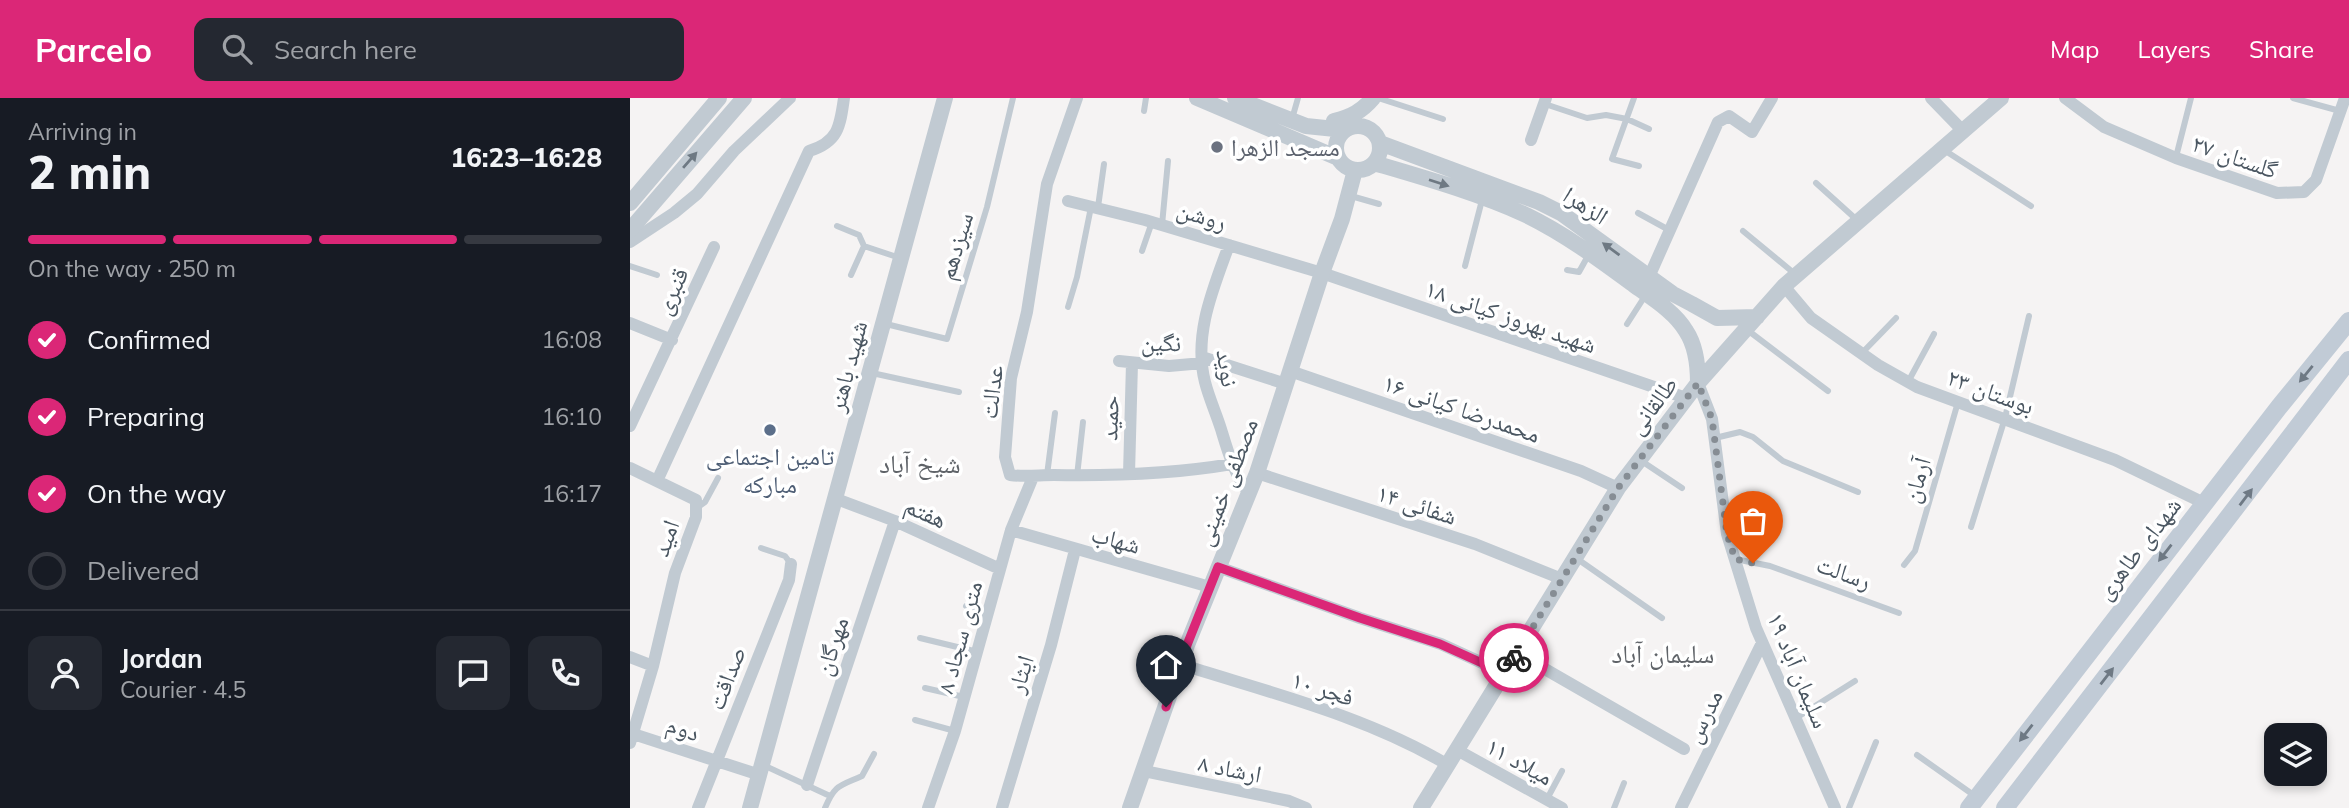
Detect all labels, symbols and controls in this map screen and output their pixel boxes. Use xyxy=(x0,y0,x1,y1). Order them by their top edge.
search box xyxy=(194,18,684,81)
text: Parcelo xyxy=(35,29,152,70)
icon: search xyxy=(218,30,256,68)
text: Search here xyxy=(274,33,417,66)
text: Map xyxy=(2050,34,2099,64)
text: Layers xyxy=(2137,34,2211,64)
text: Share xyxy=(2249,34,2314,64)
text: Arriving in xyxy=(28,117,137,146)
street label: گلستان ۲۷ xyxy=(2188,127,2282,185)
place label: مسجد الزهرا xyxy=(1231,132,1340,162)
marker: مسجد الزهرا xyxy=(1209,139,1225,155)
text: 16:23–16:28 xyxy=(451,141,602,174)
text: 2 min xyxy=(28,143,151,201)
one-way arrow xyxy=(682,151,697,168)
one-way arrow xyxy=(1429,179,1450,189)
street label: الزهرا xyxy=(1558,179,1614,231)
street label: روشن xyxy=(1174,193,1230,237)
street label: سیزدهم xyxy=(931,209,981,284)
one-way arrow xyxy=(1602,242,1620,256)
text: On the way · 250 m xyxy=(28,254,236,283)
street label: قنبری xyxy=(647,263,695,319)
street label: شهید بهروز کیانی ۱۸ xyxy=(1421,273,1601,359)
street label: شهید باهنر xyxy=(820,317,873,416)
icon: check xyxy=(28,321,66,359)
text: Confirmed xyxy=(87,323,211,356)
text: 16:08 xyxy=(542,325,602,354)
street label: نگین xyxy=(1141,327,1181,357)
street label: نوید xyxy=(1210,347,1246,389)
street label: بوستان ۲۳ xyxy=(1943,361,2039,421)
street label: عدالت xyxy=(973,363,1009,421)
one-way arrow xyxy=(2299,366,2314,383)
street label: محمدرضا کیانی ۱۶ xyxy=(1379,367,1545,449)
street label: طالقانی xyxy=(1620,370,1684,440)
street label: حمید xyxy=(1093,395,1125,441)
icon: check xyxy=(28,398,66,436)
text: Preparing xyxy=(87,400,205,433)
text: 16:10 xyxy=(542,402,602,431)
street label: مصطفی خمینی xyxy=(1188,414,1264,550)
marker: تامین اجتماعی مبارکه xyxy=(762,422,778,438)
place label: تامین اجتماعی مبارکه xyxy=(706,441,834,499)
district label: شیخ آباد xyxy=(879,447,961,481)
street label: آرمان xyxy=(1895,453,1937,506)
icon: check xyxy=(28,475,66,513)
text: On the way xyxy=(87,477,226,510)
street label: شفائی ۱۴ xyxy=(1373,477,1461,531)
text: 16:17 xyxy=(542,479,602,508)
one-way arrow xyxy=(2239,488,2253,506)
street label: هفتم xyxy=(900,490,952,536)
pin xyxy=(1723,491,1783,563)
street label: شهدای طاهری xyxy=(2089,491,2187,605)
icon: bag xyxy=(1734,502,1772,540)
street label: امید xyxy=(645,516,685,560)
street label: شهاب xyxy=(1088,518,1144,560)
one-way arrow xyxy=(2159,544,2173,562)
street label: رسالت xyxy=(1813,548,1875,596)
text: Delivered xyxy=(87,554,200,587)
street label: ۸ متری سجاد xyxy=(930,577,988,697)
street label: سلیمان آباد ۱۹ xyxy=(1761,608,1837,732)
street label: مهرگان xyxy=(807,613,855,679)
courier xyxy=(1479,623,1549,693)
pin xyxy=(1136,635,1196,707)
button: person xyxy=(28,636,102,710)
button: chat xyxy=(436,636,510,710)
button: phone xyxy=(528,636,602,710)
district label: سلیمان آباد xyxy=(1612,637,1714,670)
icon: bike xyxy=(1495,639,1533,677)
text: Jordan xyxy=(120,642,203,675)
street label: صداقت xyxy=(700,642,752,714)
icon: home xyxy=(1147,646,1185,684)
street label: ایثار xyxy=(1000,651,1040,697)
street label: فجر ۱۰ xyxy=(1288,664,1358,712)
one-way arrow xyxy=(2099,668,2114,686)
text: Courier · 4.5 xyxy=(120,675,246,704)
street label: مدرس xyxy=(1677,684,1729,748)
street label: دوم xyxy=(662,709,703,749)
map controls xyxy=(2264,723,2327,786)
button: layers xyxy=(2264,723,2327,786)
one-way arrow xyxy=(2020,724,2034,742)
street label: میلاد ۱۱ xyxy=(1481,730,1559,792)
street label: ارشاد ۸ xyxy=(1196,747,1264,789)

